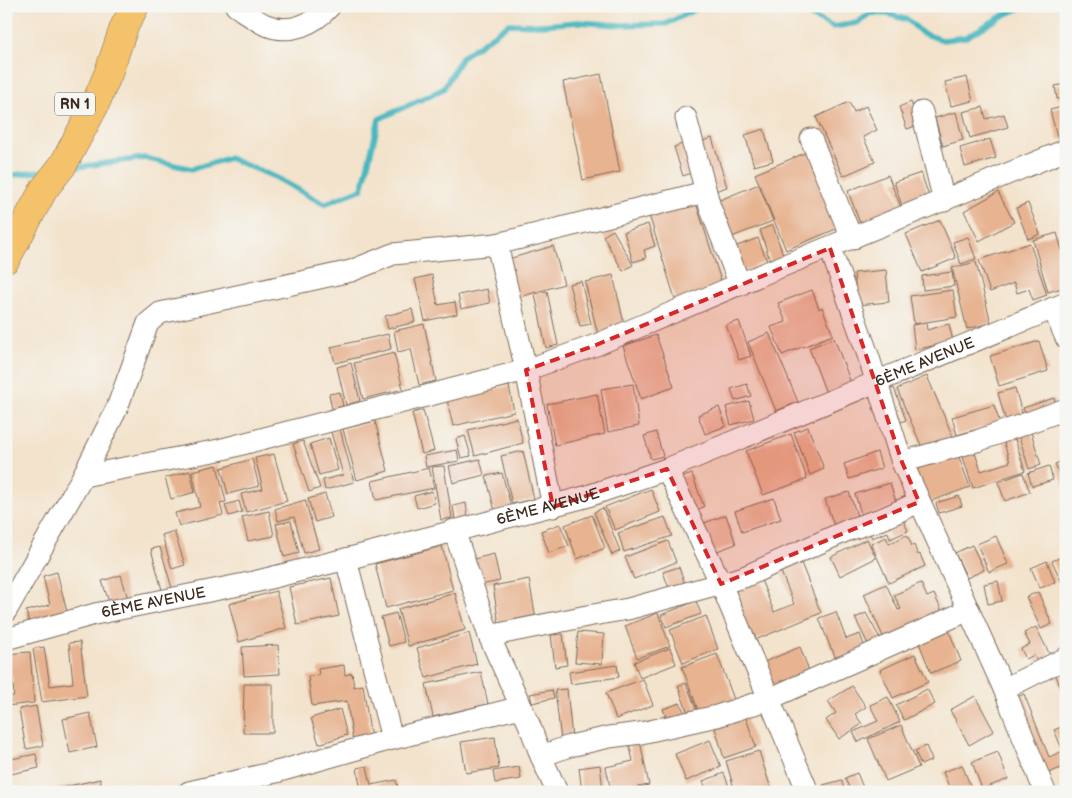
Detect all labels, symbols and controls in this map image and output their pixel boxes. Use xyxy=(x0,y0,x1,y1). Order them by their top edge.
road number: RN 1 xyxy=(55,92,95,116)
street label: 6ÈME AVENUE xyxy=(872,333,977,391)
street label: 6ÈME AVENUE xyxy=(494,484,602,530)
street label: 6ÈME AVENUE xyxy=(100,583,207,622)

